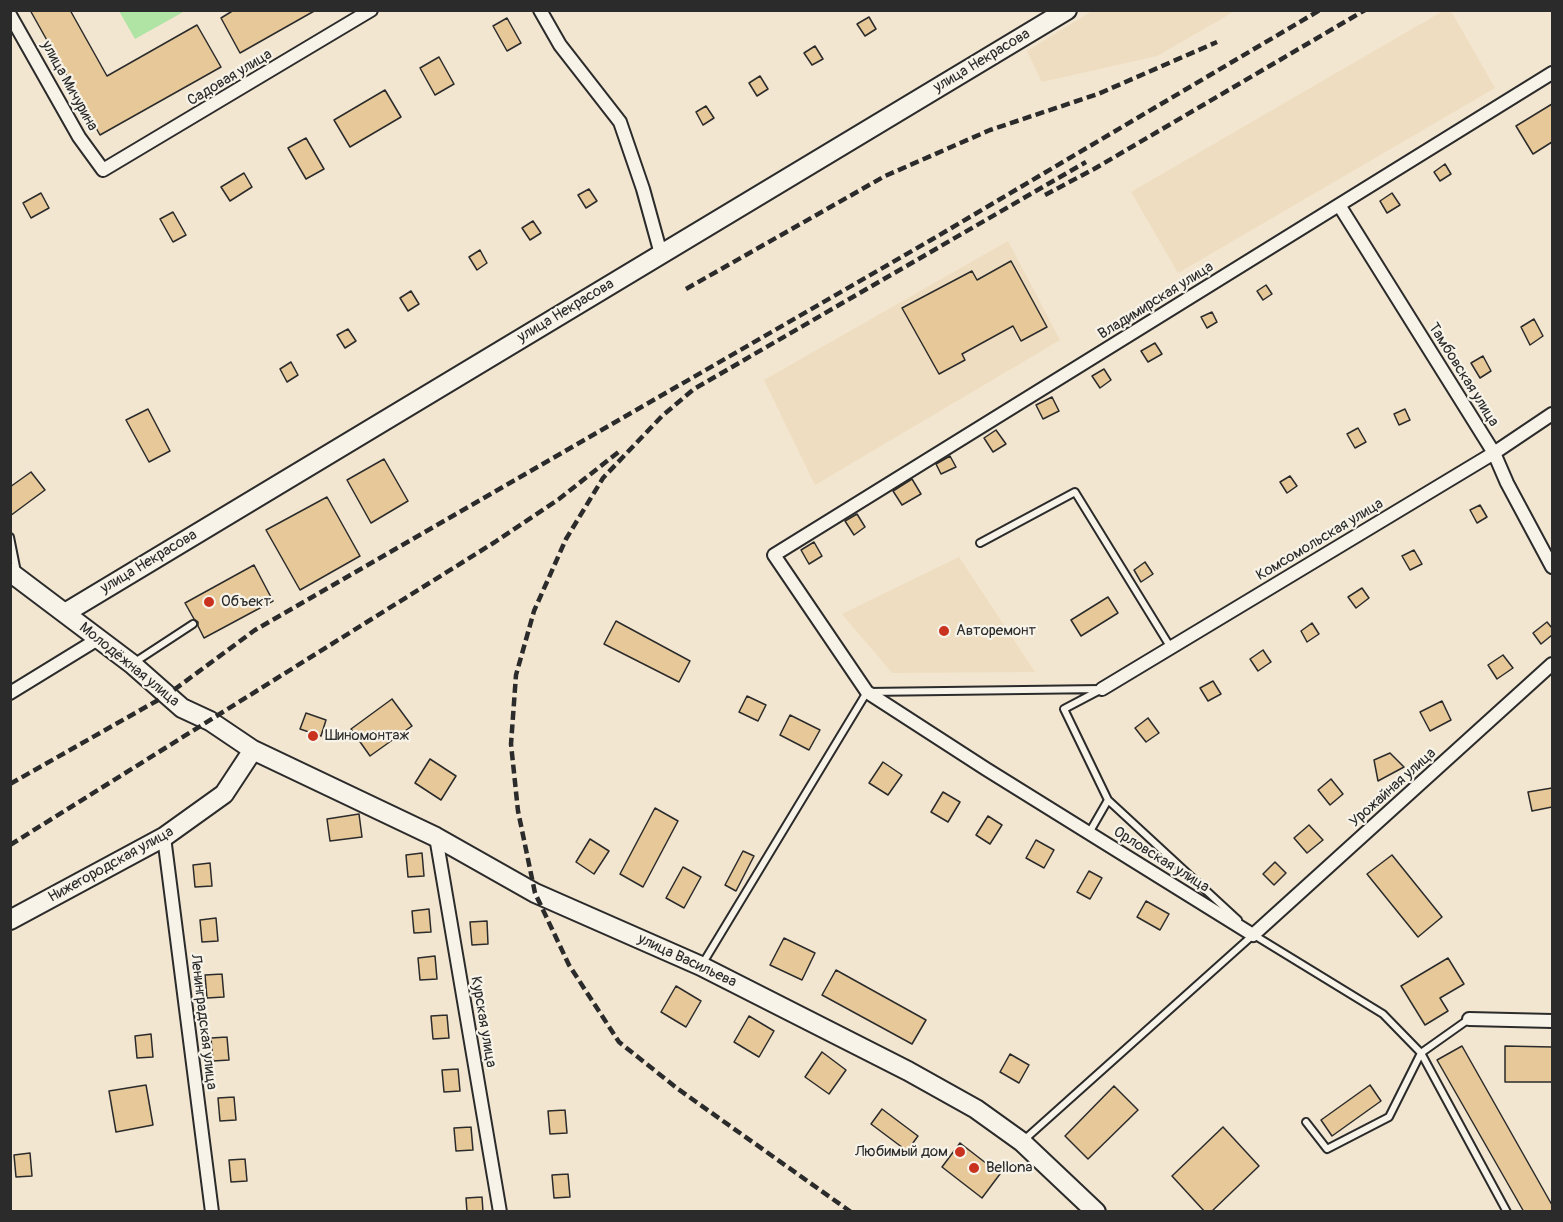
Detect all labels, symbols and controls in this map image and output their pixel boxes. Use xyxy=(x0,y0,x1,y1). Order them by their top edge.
street label: улица Некрасова xyxy=(931,25,1033,97)
street label: улица Мичурина xyxy=(37,38,101,134)
street label: Садовая улица xyxy=(185,46,275,110)
street label: Владимирская улица xyxy=(1095,258,1217,344)
street label: улица Некрасова xyxy=(515,275,617,347)
street label: Тамбовская улица xyxy=(1424,320,1502,430)
street label: Комсомольская улица xyxy=(1253,495,1387,585)
street label: улица Некрасова xyxy=(98,526,200,598)
place label: Объект xyxy=(221,593,271,611)
marker: Объект xyxy=(202,595,216,609)
street label: Молодёжная улица xyxy=(75,619,183,711)
place label: Авторемонт xyxy=(956,622,1036,640)
marker: Авторемонт xyxy=(937,624,951,638)
place label: Шиномонтаж xyxy=(325,727,409,745)
marker: Шиномонтаж xyxy=(306,729,320,743)
street label: Урожайная улица xyxy=(1346,745,1440,831)
street label: Нижегородская улица xyxy=(45,823,177,907)
street label: Орловская улица xyxy=(1110,823,1212,897)
street label: улица Васильева xyxy=(635,930,739,992)
street label: Ленинградская улица xyxy=(186,953,220,1091)
street label: Курская улица xyxy=(466,975,500,1069)
place label: Любимый дом xyxy=(855,1143,948,1161)
marker: Любимый дом xyxy=(953,1145,967,1159)
place label: Bellona xyxy=(986,1159,1032,1177)
marker: Bellona xyxy=(967,1161,981,1175)

